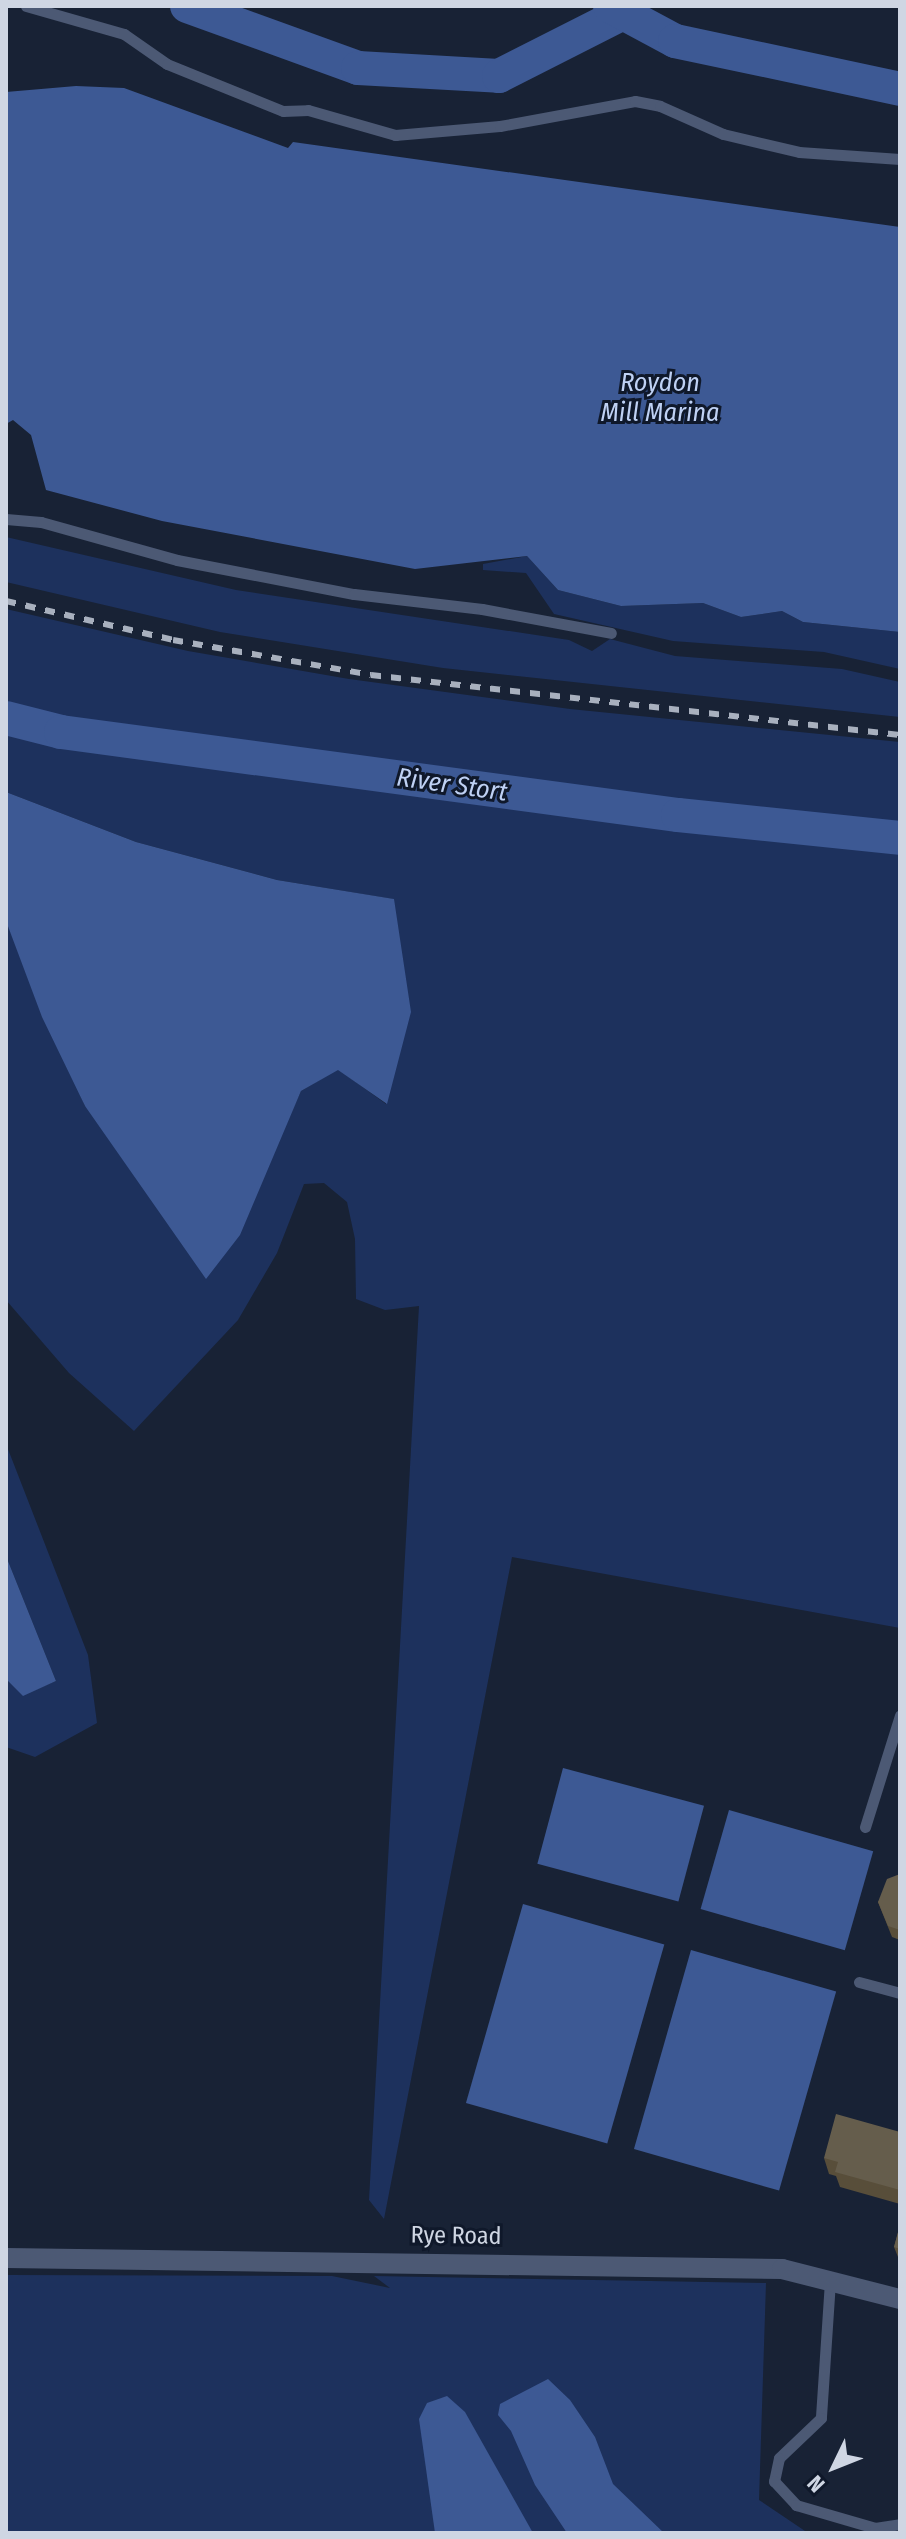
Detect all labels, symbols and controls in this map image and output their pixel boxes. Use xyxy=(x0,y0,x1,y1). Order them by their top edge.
water label: Roydon Mill Marina xyxy=(600,367,720,428)
water label: River Stort xyxy=(395,762,509,808)
street label: Rye Road xyxy=(410,2221,502,2251)
north arrow xyxy=(794,2427,874,2507)
text: N xyxy=(802,2470,830,2498)

